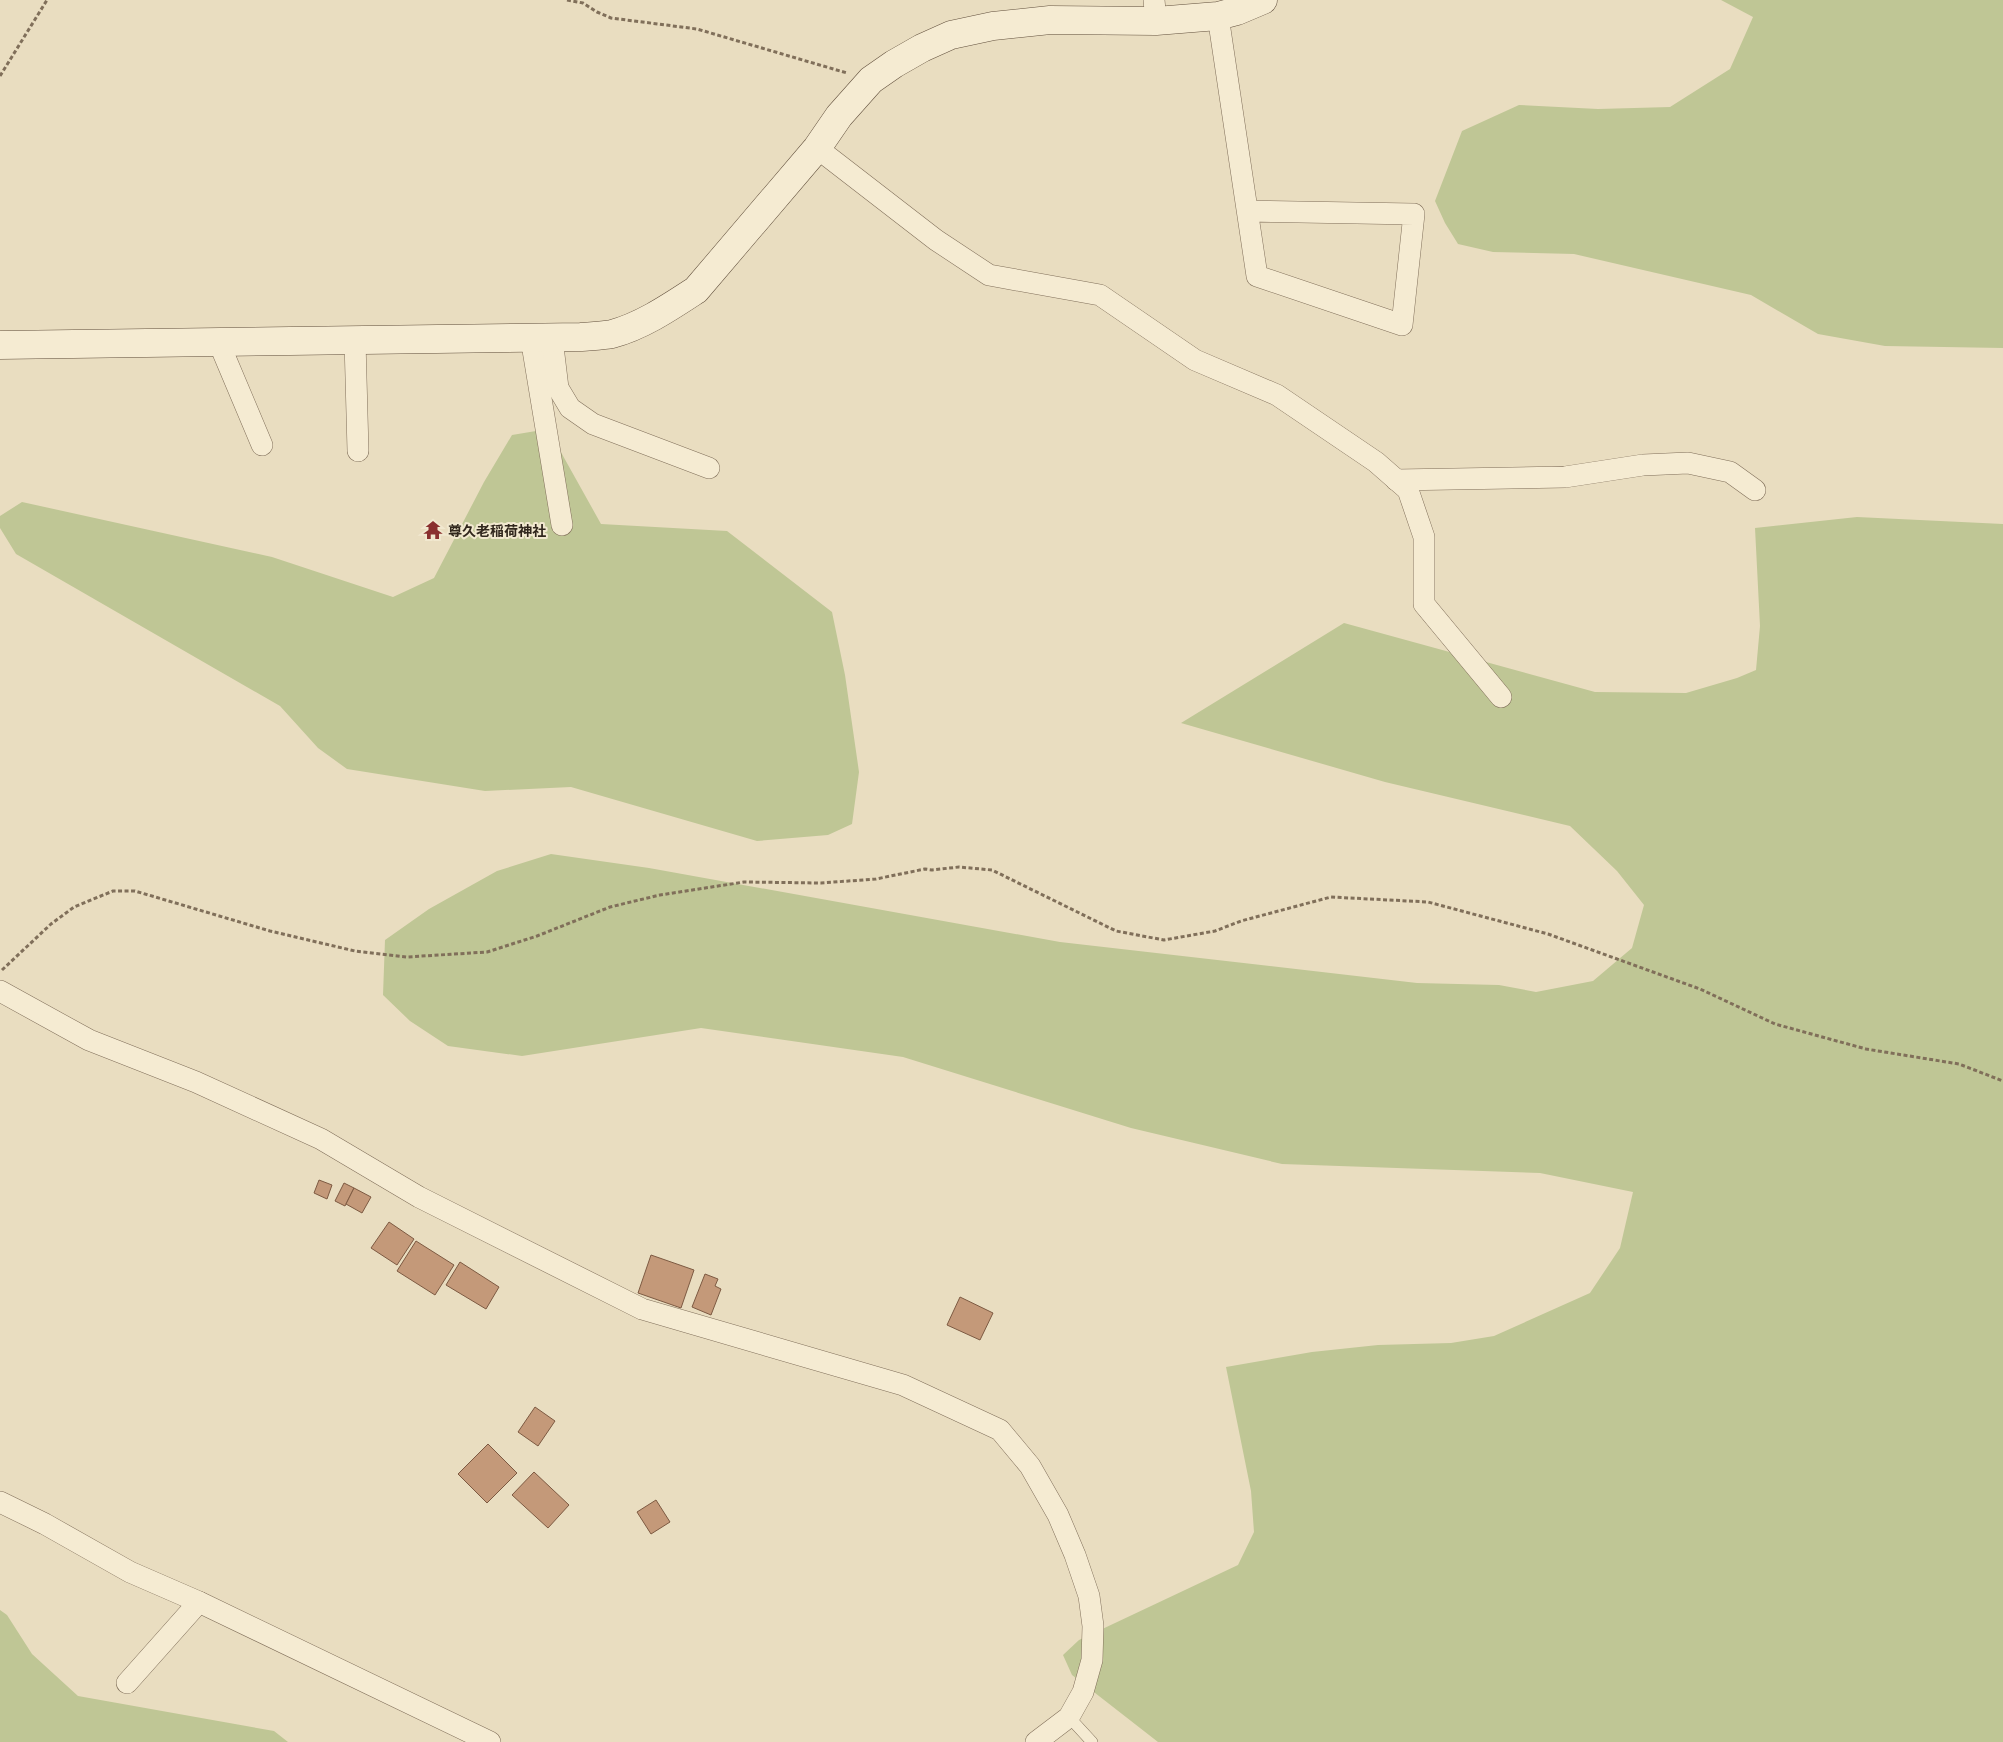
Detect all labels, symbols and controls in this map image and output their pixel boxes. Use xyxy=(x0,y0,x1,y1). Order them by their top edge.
temple icon: 尊久老稲荷神社 xyxy=(422,519,444,541)
place label: 尊久老稲荷神社 xyxy=(448,520,546,540)

